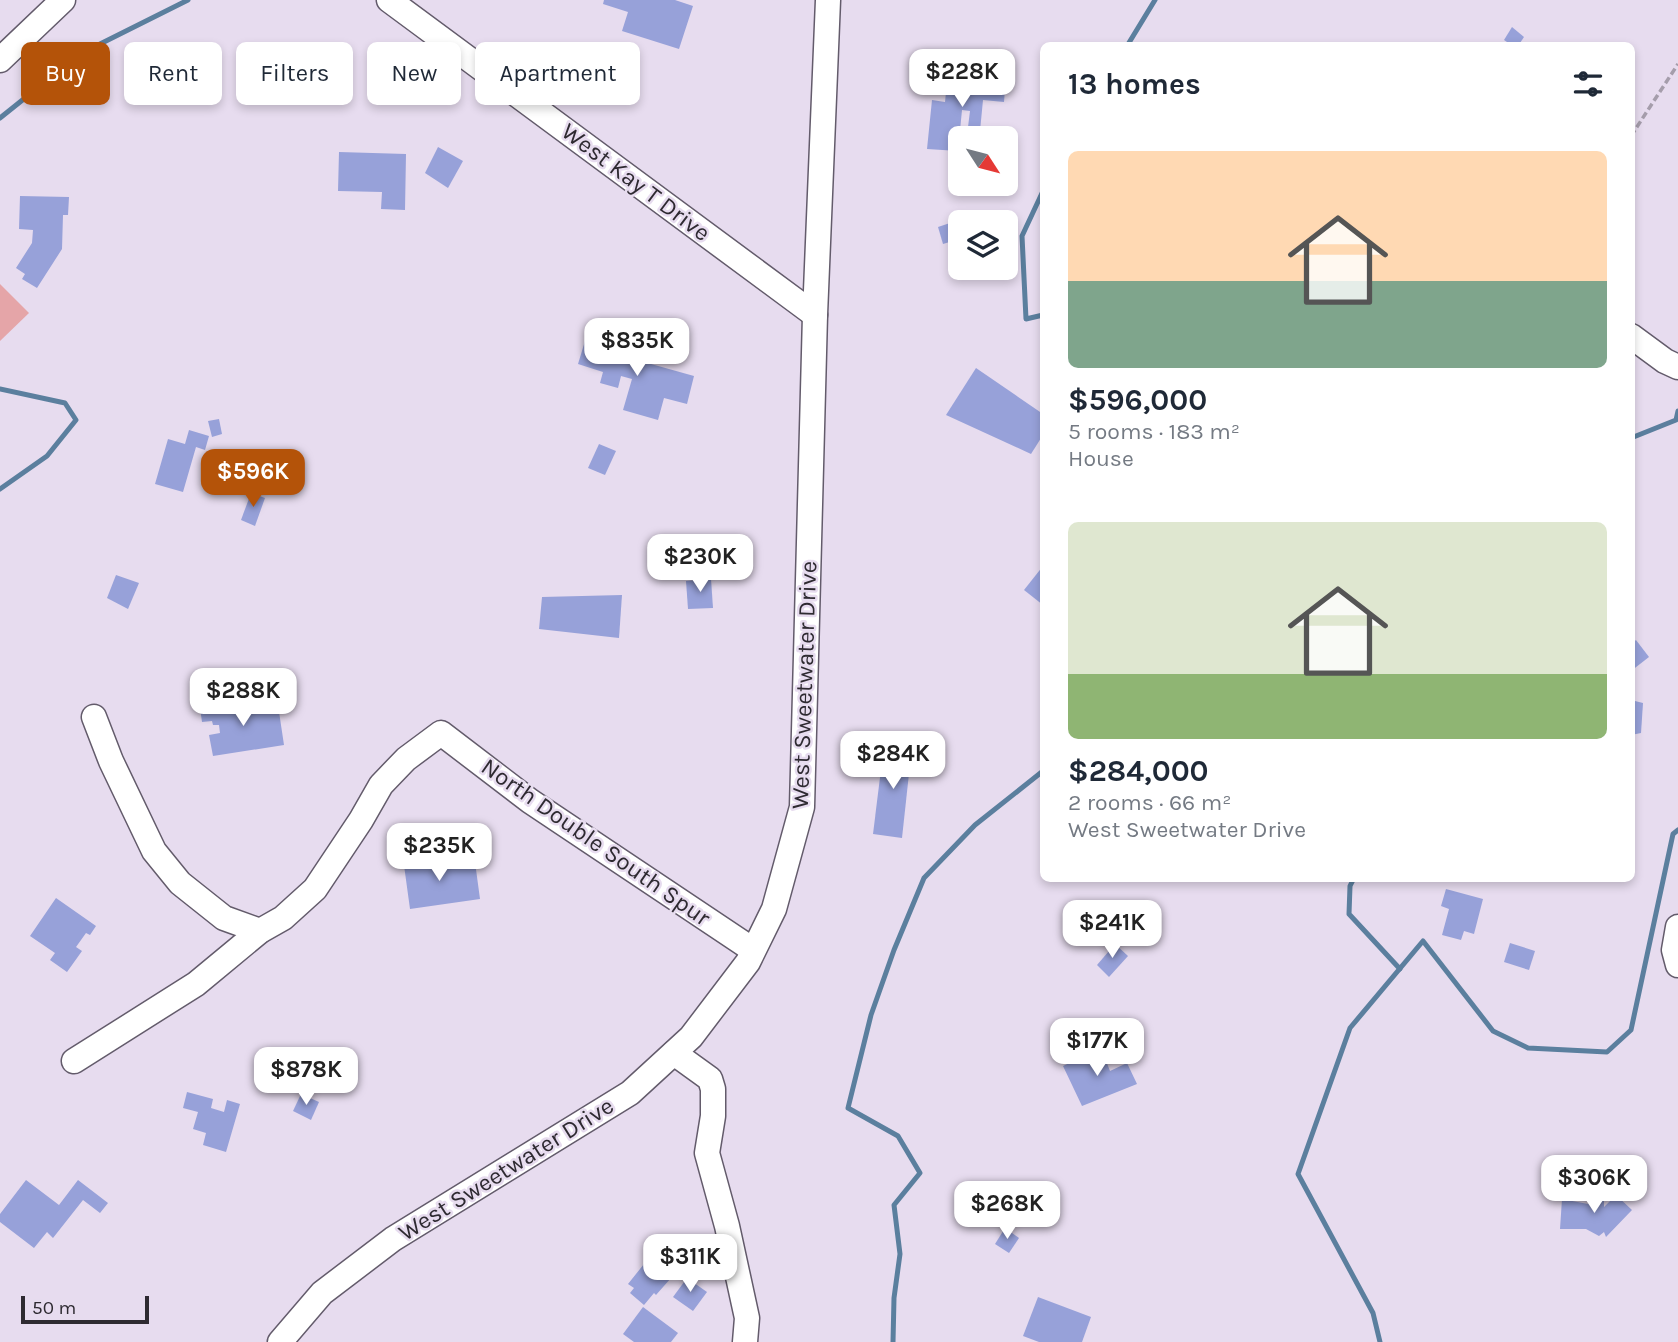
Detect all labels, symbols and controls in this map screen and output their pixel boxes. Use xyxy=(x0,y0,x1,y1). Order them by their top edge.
chip: Buy xyxy=(21,42,110,105)
chip: Rent xyxy=(124,42,222,105)
chip: Filters xyxy=(236,42,353,105)
chip: New xyxy=(367,42,461,105)
chip: Apartment xyxy=(475,42,640,105)
pin: $228K xyxy=(913,50,1011,109)
text: $228K xyxy=(925,58,999,85)
icon: filters xyxy=(1569,65,1607,103)
text: 13 homes xyxy=(1068,66,1201,102)
street label: West Kay T Drive xyxy=(556,117,716,247)
north arrow xyxy=(948,126,1018,196)
map controls xyxy=(948,126,1018,280)
icon: home xyxy=(1275,197,1401,323)
button: layers xyxy=(948,210,1018,280)
pin: $835K xyxy=(588,318,686,378)
text: $835K xyxy=(600,327,674,354)
text: $596,000 xyxy=(1068,382,1207,418)
text: 5 rooms · 183 m² xyxy=(1068,418,1240,445)
text: House xyxy=(1068,445,1134,472)
pin: $596K xyxy=(204,449,302,509)
text: $596K xyxy=(217,458,289,485)
pin: $230K xyxy=(651,534,749,594)
text: $230K xyxy=(663,543,737,570)
street label: West Sweetwater Drive xyxy=(786,560,822,810)
icon: home xyxy=(1275,568,1401,694)
pin: $288K xyxy=(194,668,292,728)
text: $288K xyxy=(206,677,280,704)
pin: $284K xyxy=(844,732,942,791)
text: $284K xyxy=(856,740,930,767)
street label: North Double South Spur xyxy=(476,752,716,932)
text: $284,000 xyxy=(1068,753,1209,789)
text: 2 rooms · 66 m² xyxy=(1068,789,1231,816)
text: West Sweetwater Drive xyxy=(1068,816,1306,843)
pin: $235K xyxy=(390,824,488,883)
text: $235K xyxy=(403,832,475,859)
pin: $241K xyxy=(1063,900,1161,960)
text: $241K xyxy=(1079,909,1145,936)
pin: $177K xyxy=(1048,1018,1146,1078)
text: $177K xyxy=(1066,1027,1128,1054)
pin: $878K xyxy=(257,1048,355,1107)
text: $878K xyxy=(270,1056,342,1083)
street label: West Sweetwater Drive xyxy=(393,1091,619,1247)
pin: $306K xyxy=(1545,1156,1643,1215)
text: $306K xyxy=(1557,1164,1631,1191)
pin: $268K xyxy=(958,1182,1056,1241)
text: $268K xyxy=(970,1190,1044,1217)
pin: $311K xyxy=(641,1234,739,1294)
text: $311K xyxy=(659,1243,721,1270)
scale bar xyxy=(21,1293,149,1325)
text: 50 m xyxy=(32,1297,76,1319)

